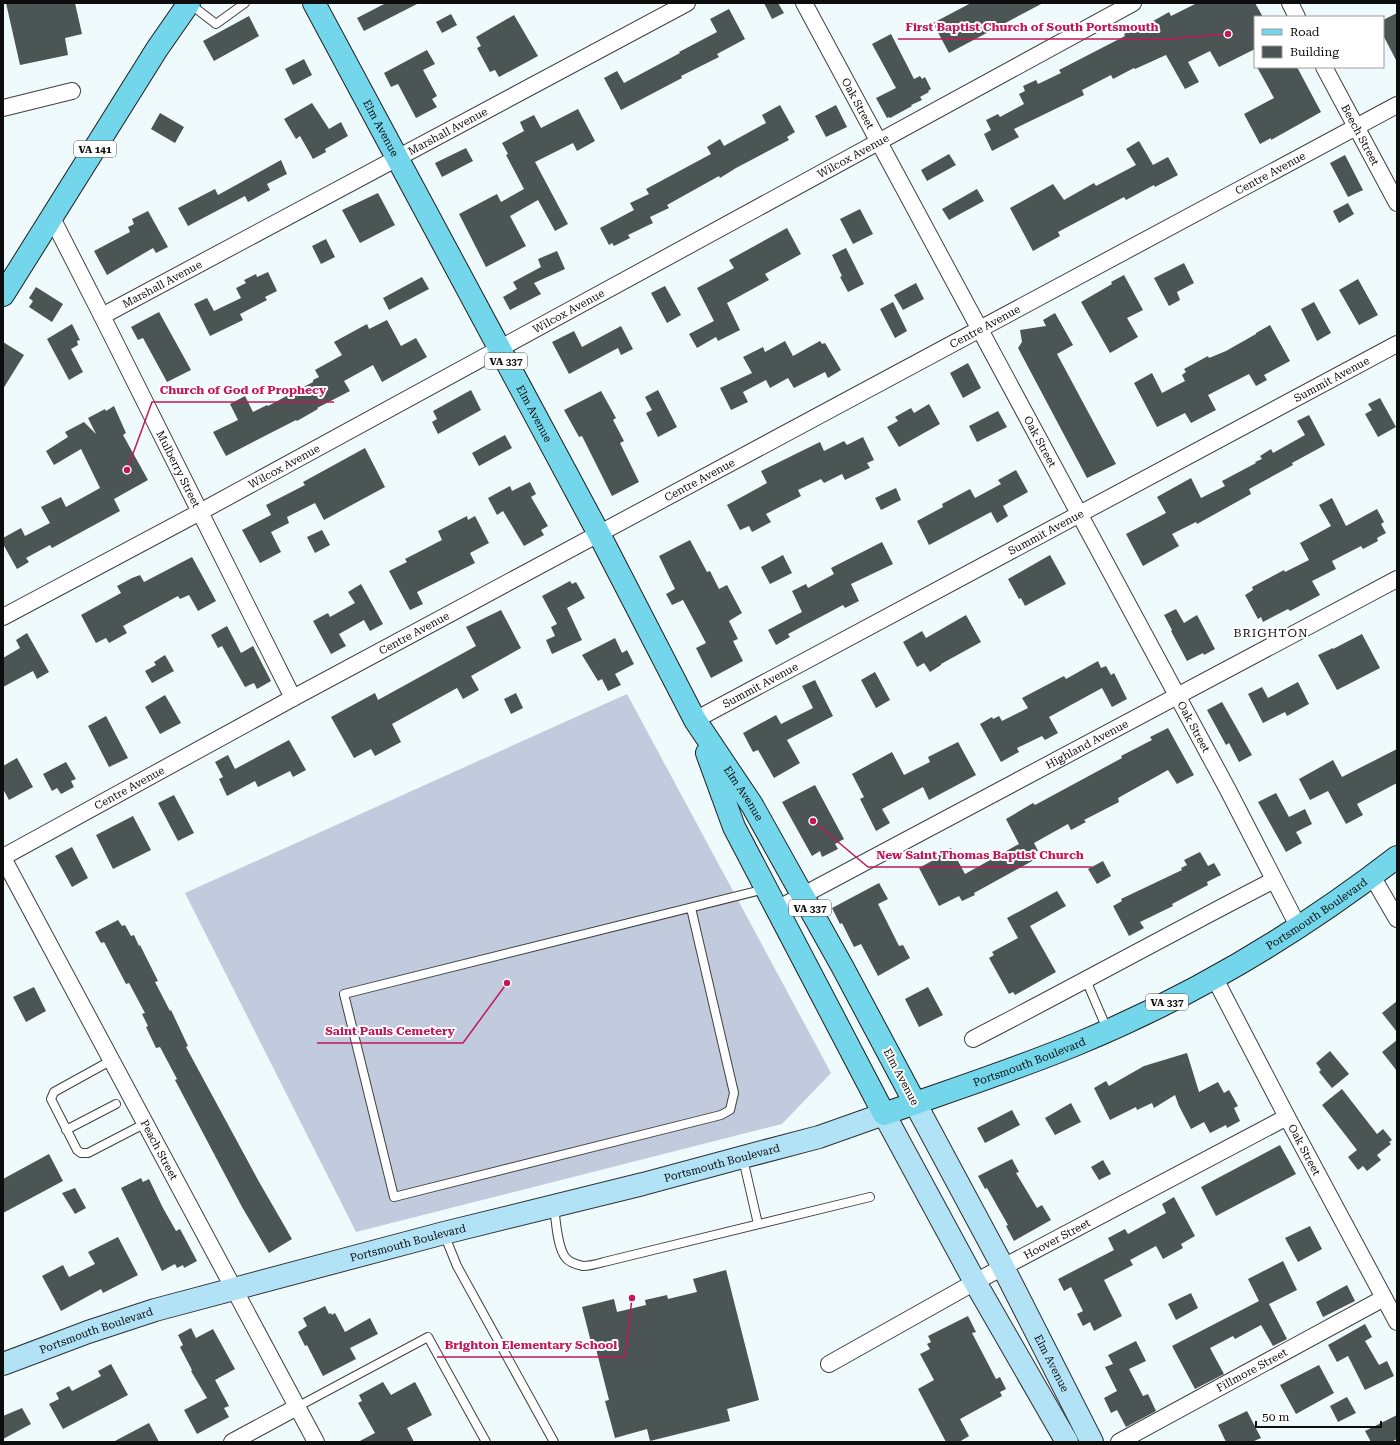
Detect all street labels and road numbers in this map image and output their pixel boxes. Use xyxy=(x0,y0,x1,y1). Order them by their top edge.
street label: Oak Street xyxy=(839,76,877,131)
street label: Elm Avenue xyxy=(361,97,402,159)
street label: Beech Street xyxy=(1339,102,1382,168)
street label: Marshall Avenue xyxy=(406,105,490,158)
street label: Wilcox Avenue xyxy=(815,131,891,181)
road number: VA 141 xyxy=(74,141,116,157)
street label: Centre Avenue xyxy=(1233,149,1308,197)
street label: Marshall Avenue xyxy=(120,257,204,310)
street label: Wilcox Avenue xyxy=(531,286,606,336)
street label: Centre Avenue xyxy=(947,302,1022,351)
road number: VA 337 xyxy=(485,353,527,369)
street label: Summit Avenue xyxy=(1291,354,1371,405)
street label: Elm Avenue xyxy=(514,383,555,444)
street label: Oak Street xyxy=(1021,414,1059,469)
street label: Mulberry Street xyxy=(154,428,203,509)
street label: Wilcox Avenue xyxy=(246,441,322,491)
street label: Centre Avenue xyxy=(662,456,737,504)
street label: Summit Avenue xyxy=(1006,507,1086,558)
street label: Centre Avenue xyxy=(377,609,451,657)
street label: Summit Avenue xyxy=(720,660,800,711)
street label: Oak Street xyxy=(1175,699,1213,754)
street label: Highland Avenue xyxy=(1043,717,1130,771)
street label: Centre Avenue xyxy=(92,763,167,812)
street label: Elm Avenue xyxy=(721,763,766,823)
street label: Portsmouth Boulevard xyxy=(1263,875,1370,952)
road number: VA 337 xyxy=(789,900,831,916)
road number: VA 337 xyxy=(1146,994,1188,1010)
street label: Portsmouth Boulevard xyxy=(971,1035,1088,1089)
street label: Elm Avenue xyxy=(881,1046,921,1108)
street label: Peach Street xyxy=(138,1117,181,1182)
street label: Oak Street xyxy=(1286,1122,1324,1177)
street label: Portsmouth Boulevard xyxy=(662,1141,781,1185)
street label: Hoover Street xyxy=(1021,1216,1092,1262)
street label: Portsmouth Boulevard xyxy=(348,1221,467,1264)
street label: Portsmouth Boulevard xyxy=(38,1305,154,1356)
street label: Elm Avenue xyxy=(1032,1332,1072,1394)
street label: Fillmore Street xyxy=(1214,1345,1289,1394)

